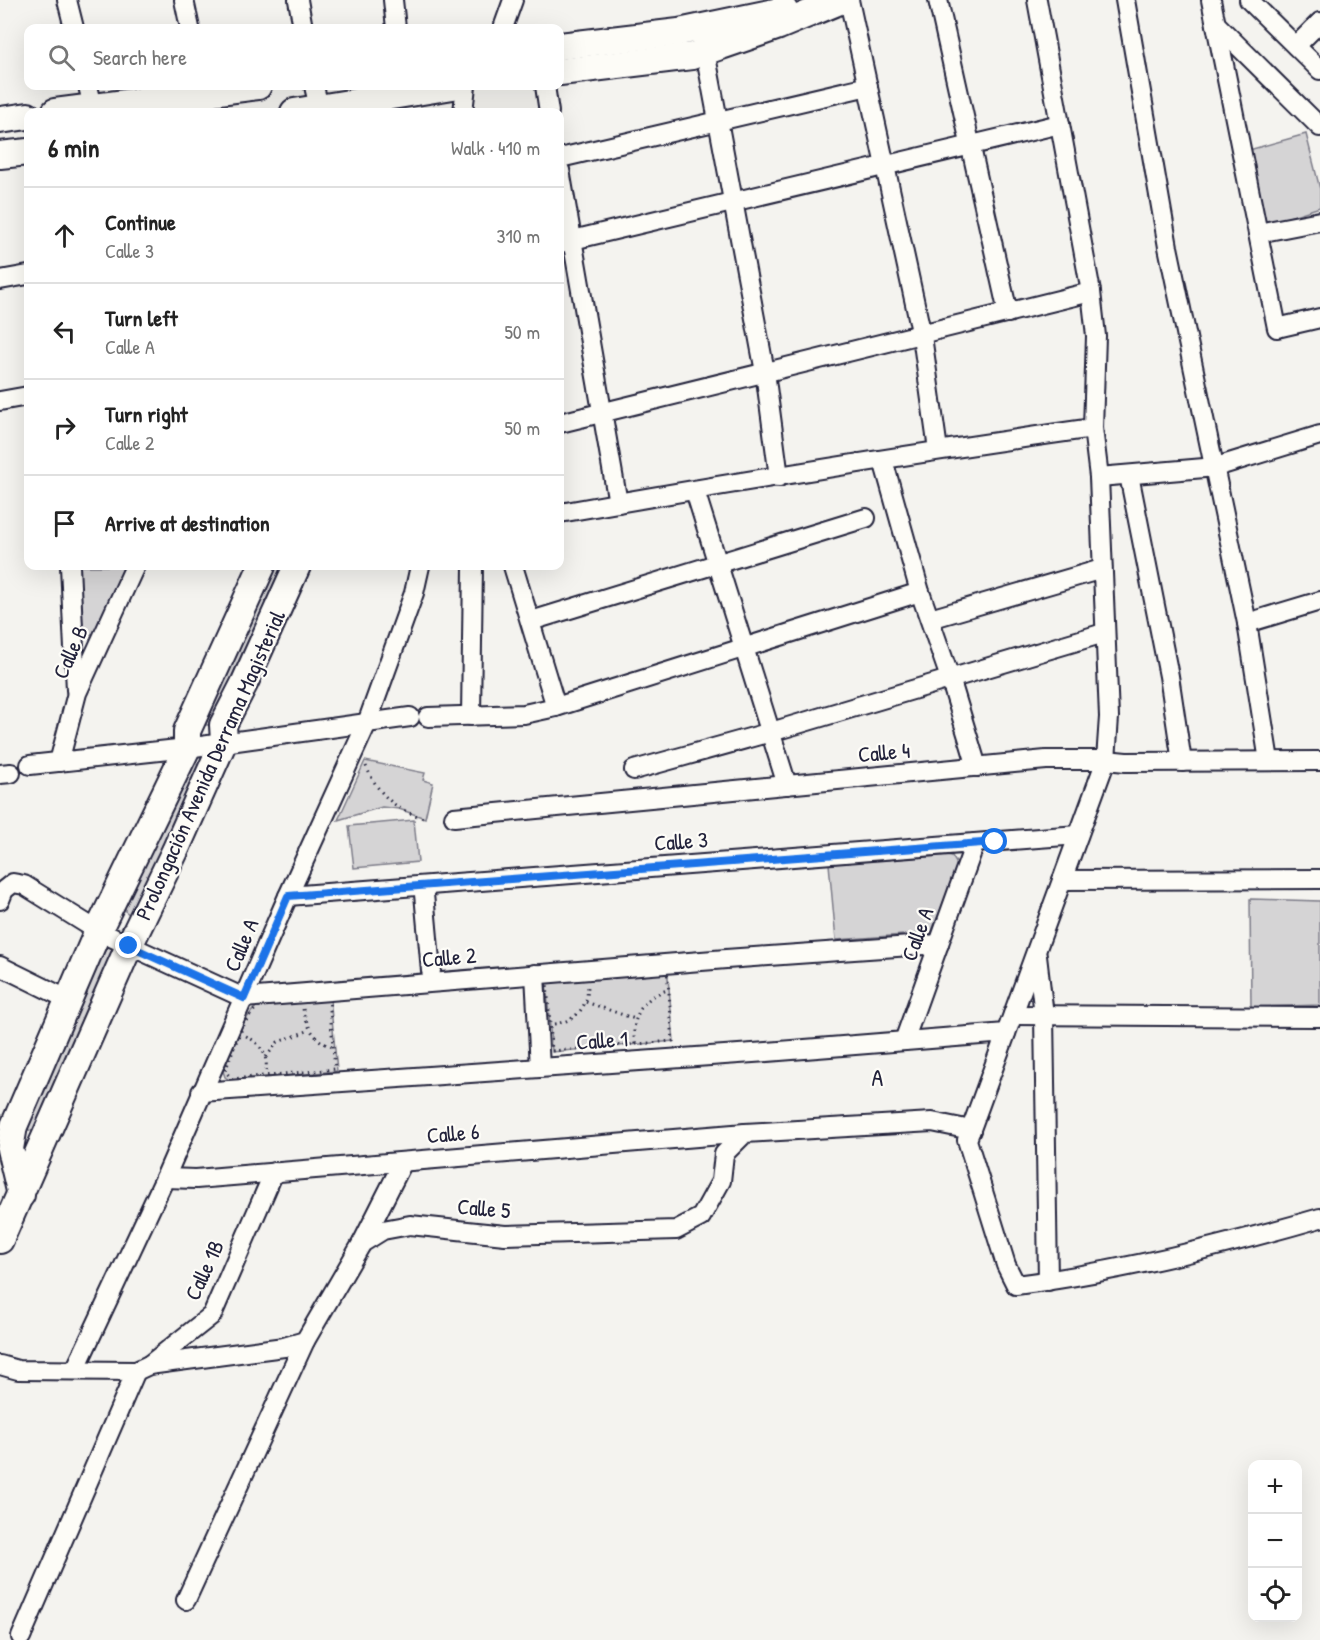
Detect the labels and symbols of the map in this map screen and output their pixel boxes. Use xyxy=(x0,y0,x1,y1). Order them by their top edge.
street label: Prolongación Avenida Derrama Magisterial xyxy=(128,605,292,925)
street label: Calle B xyxy=(45,621,95,683)
street label: Calle 4 xyxy=(857,735,911,769)
street label: Calle 3 xyxy=(653,824,709,858)
route start xyxy=(981,828,1007,854)
street label: Calle A xyxy=(894,903,941,965)
street label: Calle A xyxy=(217,914,266,976)
route end xyxy=(115,932,141,958)
street label: Calle 2 xyxy=(421,940,478,974)
street label: Calle 1 xyxy=(575,1023,629,1057)
district label: A xyxy=(871,1061,885,1093)
street label: Calle 6 xyxy=(425,1116,481,1150)
street label: Calle 5 xyxy=(456,1191,512,1225)
street label: Calle 1B xyxy=(177,1235,231,1305)

